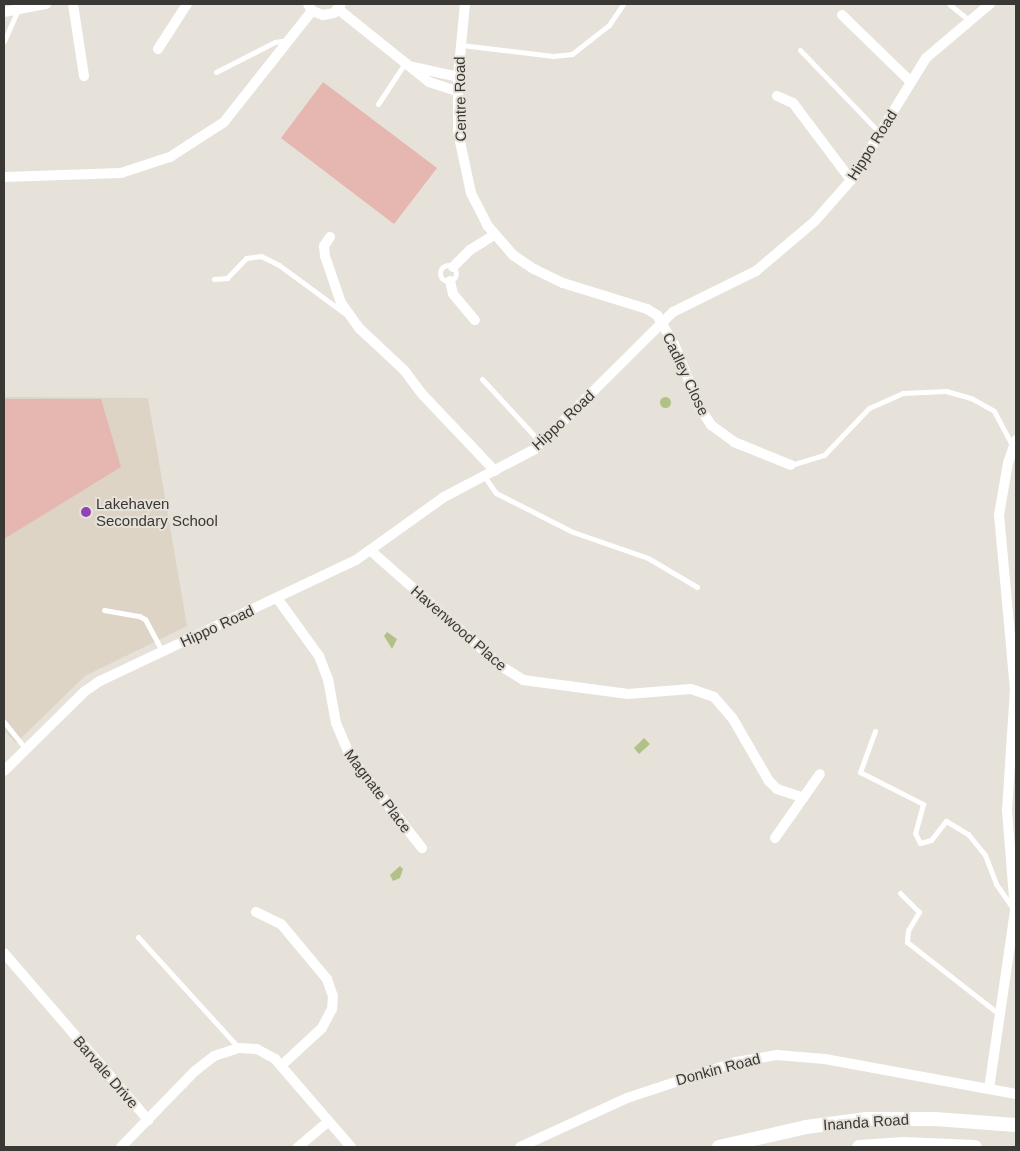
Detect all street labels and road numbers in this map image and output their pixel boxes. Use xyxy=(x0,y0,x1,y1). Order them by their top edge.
street label: Centre Road xyxy=(450,56,470,142)
street label: Hippo Road xyxy=(843,107,901,183)
street label: Cadley Close xyxy=(659,330,713,418)
street label: Hippo Road xyxy=(528,386,598,454)
street label: Havenwood Place xyxy=(407,582,511,674)
street label: Hippo Road xyxy=(177,601,257,651)
street label: Magnate Place xyxy=(341,746,415,836)
street label: Barvale Drive xyxy=(70,1032,142,1112)
street label: Donkin Road xyxy=(674,1049,762,1089)
street label: Inanda Road xyxy=(823,1110,909,1134)

